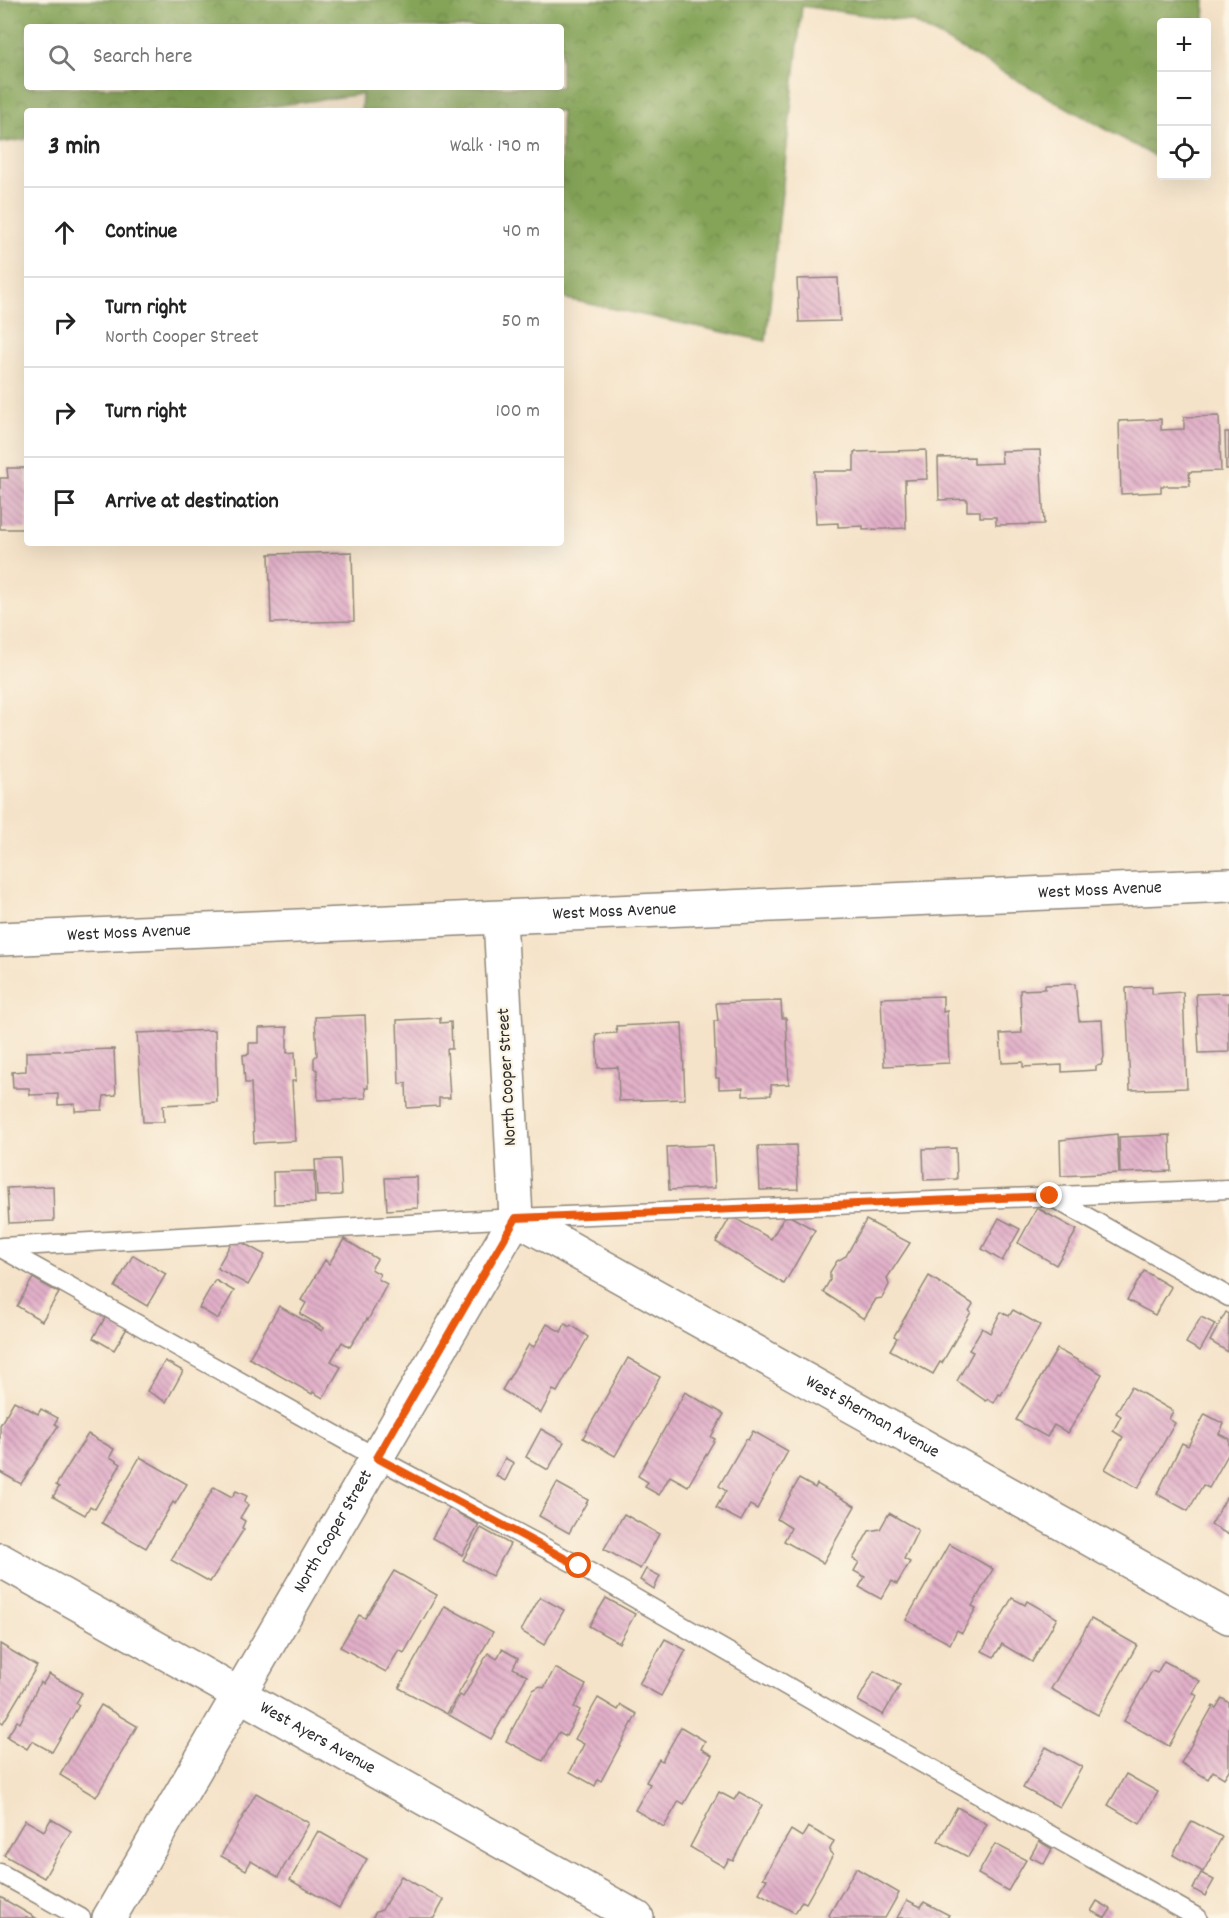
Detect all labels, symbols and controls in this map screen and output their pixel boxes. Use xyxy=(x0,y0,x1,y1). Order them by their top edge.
map controls xyxy=(1157,18,1211,180)
button: + xyxy=(1157,18,1211,72)
search box xyxy=(24,24,564,90)
icon: search xyxy=(45,41,78,74)
text: Search here xyxy=(93,42,192,73)
button: − xyxy=(1157,72,1211,126)
button: locate xyxy=(1157,126,1211,180)
text: 3 min xyxy=(48,129,100,166)
text: Walk · 190 m xyxy=(450,133,540,161)
icon: ahead xyxy=(48,216,81,249)
text: Continue xyxy=(105,217,177,248)
text: 40 m xyxy=(502,218,540,246)
text: Turn right xyxy=(105,293,187,324)
icon: right xyxy=(48,306,81,339)
text: 50 m xyxy=(502,308,540,336)
text: North Cooper Street xyxy=(105,324,259,352)
icon: right xyxy=(48,396,81,429)
text: Turn right xyxy=(105,397,187,428)
text: 100 m xyxy=(496,398,540,426)
icon: arrive xyxy=(48,486,81,519)
text: Arrive at destination xyxy=(105,487,279,518)
street label: West Moss Avenue xyxy=(1038,875,1162,906)
street label: West Moss Avenue xyxy=(552,897,677,927)
street label: West Moss Avenue xyxy=(67,918,191,949)
street label: North Cooper Street xyxy=(492,1007,524,1147)
route end xyxy=(1036,1182,1062,1208)
street label: West Sherman Avenue xyxy=(800,1370,944,1465)
street label: North Cooper Street xyxy=(288,1465,379,1598)
route start xyxy=(565,1552,591,1578)
street label: West Ayers Avenue xyxy=(255,1696,380,1781)

